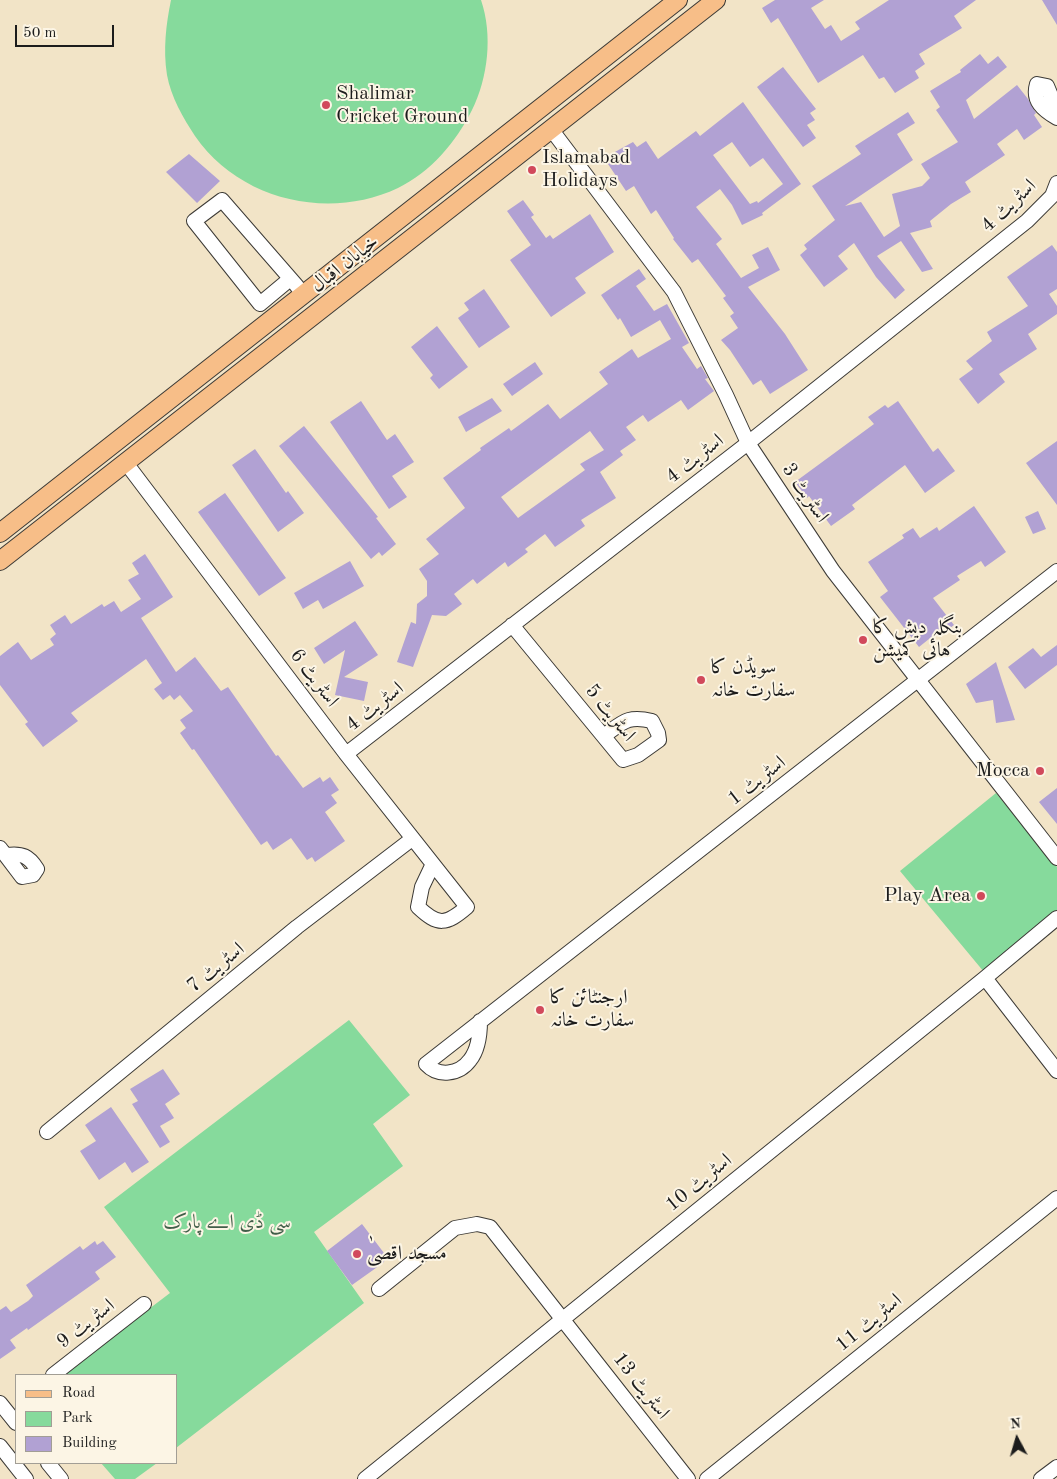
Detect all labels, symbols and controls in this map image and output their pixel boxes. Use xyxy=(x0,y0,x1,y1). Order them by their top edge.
scale bar xyxy=(18,15,116,47)
text: 50 m xyxy=(23,26,57,41)
place label: Shalimar Cricket Ground xyxy=(336,82,468,129)
marker: Shalimar Cricket Ground xyxy=(320,99,332,111)
place label: Islamabad Holidays xyxy=(542,146,630,193)
marker: Islamabad Holidays xyxy=(526,164,538,176)
street label: اسٹریٹ 4 xyxy=(976,174,1042,238)
street label: خیابان اقبال xyxy=(306,230,384,298)
street label: اسٹریٹ 4 xyxy=(661,429,729,489)
street label: اسٹریٹ 3 xyxy=(776,459,834,527)
place label: بنگلہ دیش کا ہائی کمیشن xyxy=(873,616,962,663)
marker: بنگلہ دیش کا ہائی کمیشن xyxy=(857,634,869,646)
street label: اسٹریٹ 6 xyxy=(284,644,344,712)
place label: سویڈن کا سفارت خانہ xyxy=(711,656,795,703)
marker: سویڈن کا سفارت خانہ xyxy=(695,674,707,686)
street label: اسٹریٹ 4 xyxy=(341,677,409,737)
street label: اسٹریٹ 5 xyxy=(580,679,640,747)
street label: اسٹریٹ 1 xyxy=(723,751,791,811)
place label: Mocca xyxy=(976,759,1030,783)
marker: Mocca xyxy=(1034,765,1046,777)
place label: Play Area xyxy=(884,884,971,908)
marker: Play Area xyxy=(975,890,987,902)
street label: اسٹریٹ 7 xyxy=(182,938,250,998)
place label: ارجنٹائن کا سفارت خانہ xyxy=(550,986,634,1033)
marker: ارجنٹائن کا سفارت خانہ xyxy=(534,1004,546,1016)
street label: اسٹریٹ 10 xyxy=(661,1149,737,1217)
park label: سی ڈی اے پارک xyxy=(163,1211,291,1235)
place label: مسجد اقصیٰ xyxy=(367,1242,447,1266)
marker: مسجد اقصیٰ xyxy=(351,1248,363,1260)
street label: اسٹریٹ 11 xyxy=(831,1289,907,1357)
street label: اسٹریٹ 9 xyxy=(52,1294,120,1354)
street label: اسٹریٹ 13 xyxy=(607,1348,675,1424)
legend xyxy=(15,1374,178,1464)
text: Road xyxy=(62,1386,95,1401)
text: Park xyxy=(62,1411,93,1426)
north arrow xyxy=(992,1414,1042,1464)
text: N xyxy=(1009,1417,1021,1432)
text: Building xyxy=(62,1436,117,1451)

